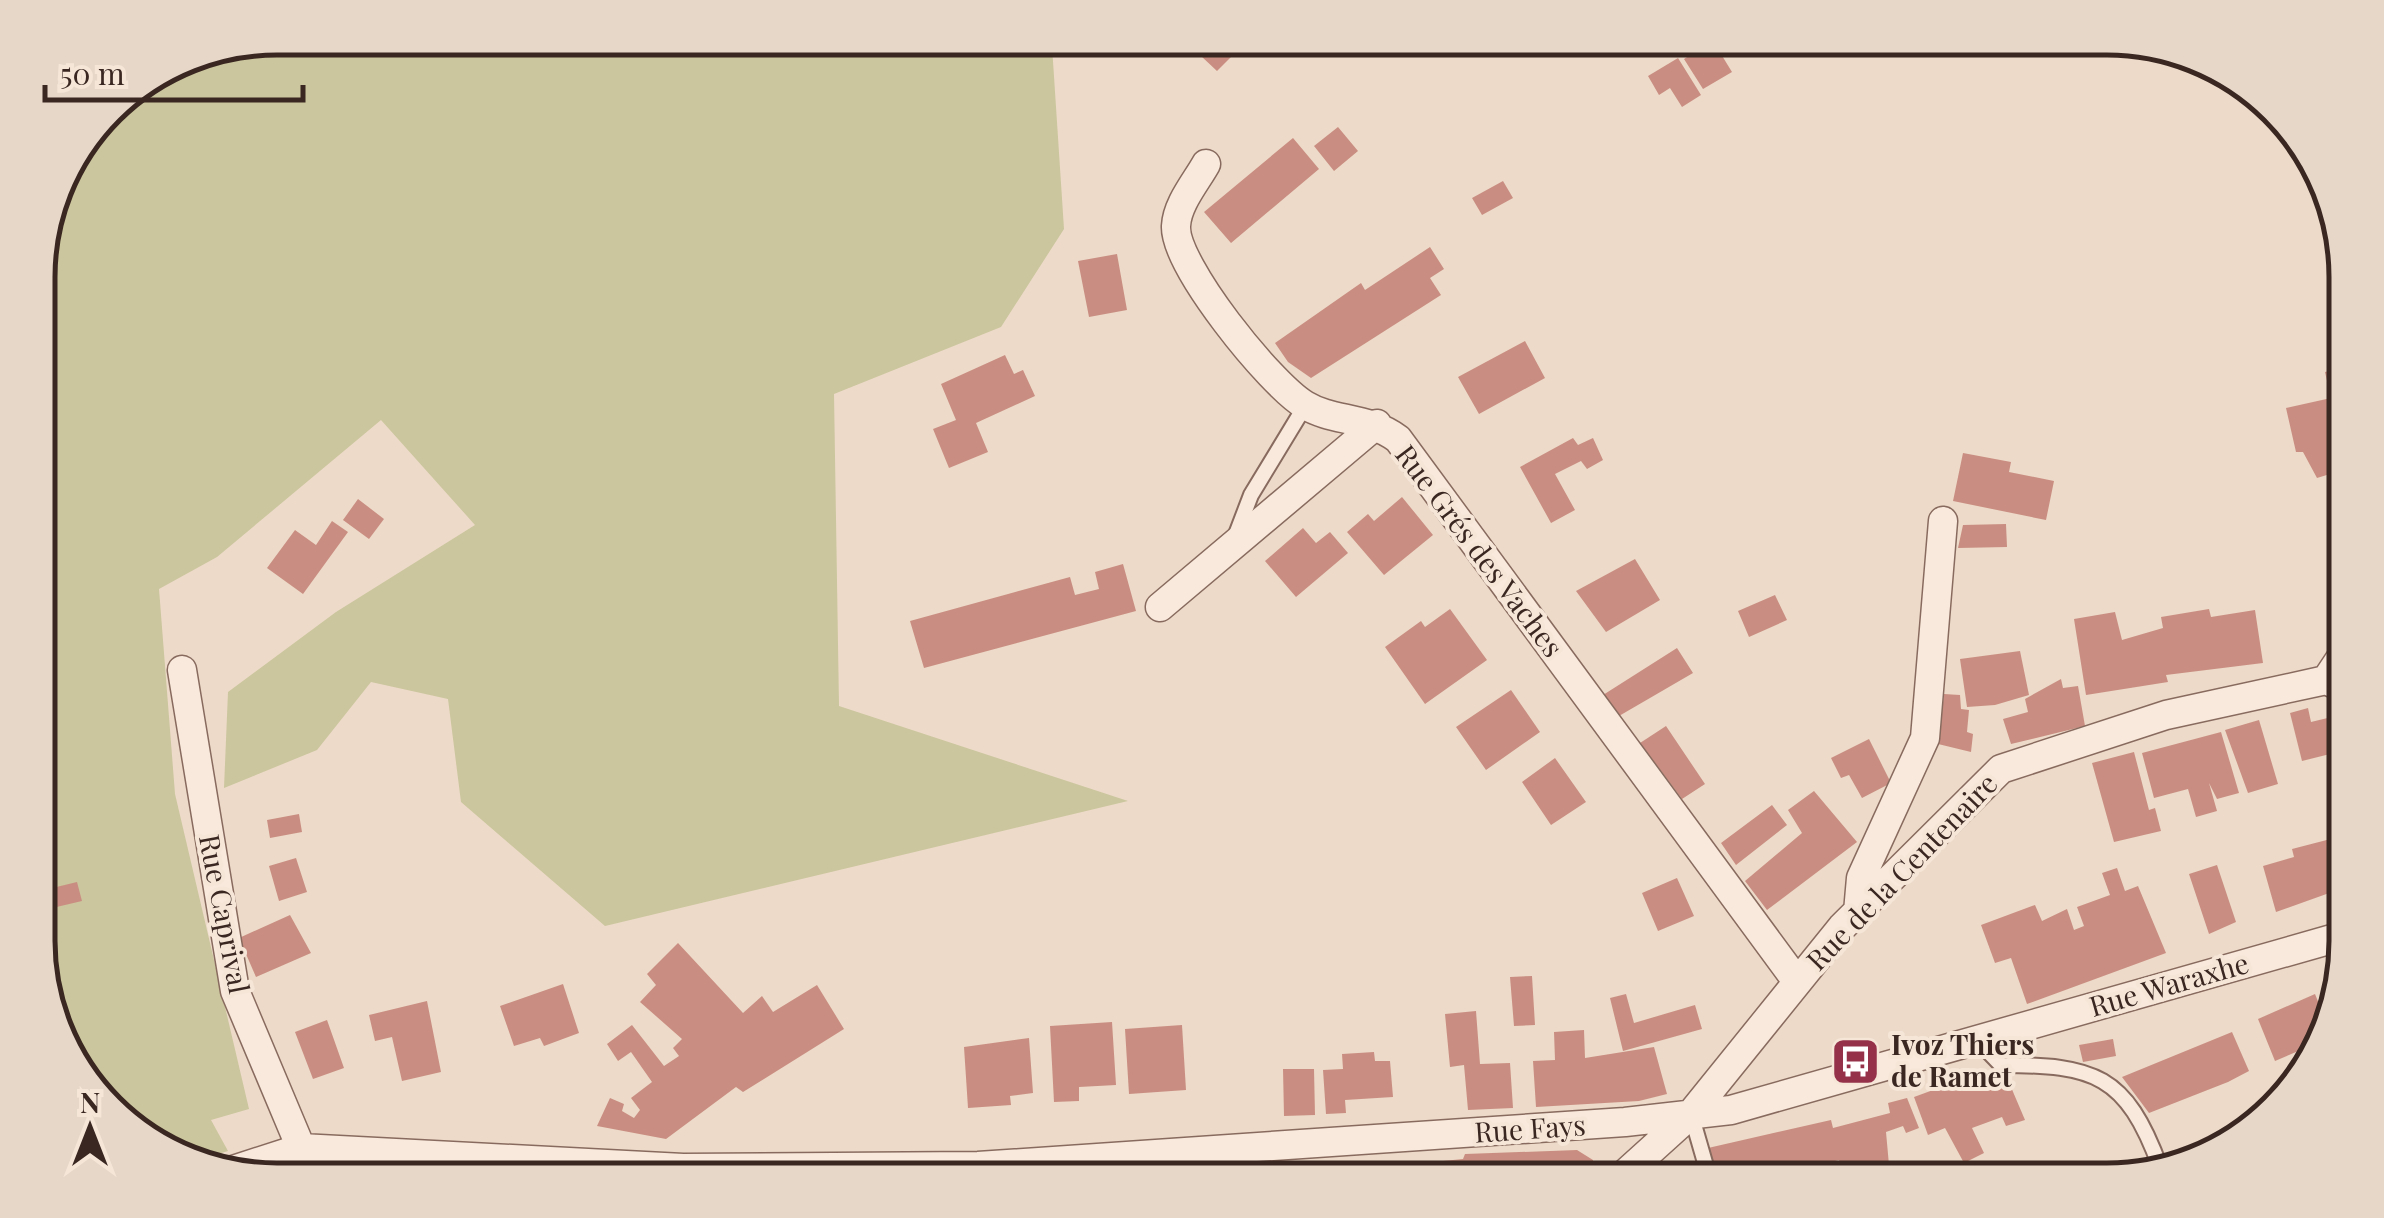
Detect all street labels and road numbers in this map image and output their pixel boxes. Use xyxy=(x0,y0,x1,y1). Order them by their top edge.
street label: Rue Grés des Vaches xyxy=(1388,437,1572,664)
street label: Rue de la Centenaire xyxy=(1797,765,2004,977)
street label: Rue Caprival xyxy=(192,831,259,996)
street label: Rue Waraxhe xyxy=(2085,943,2253,1024)
street label: Rue Fays xyxy=(1473,1105,1587,1150)

